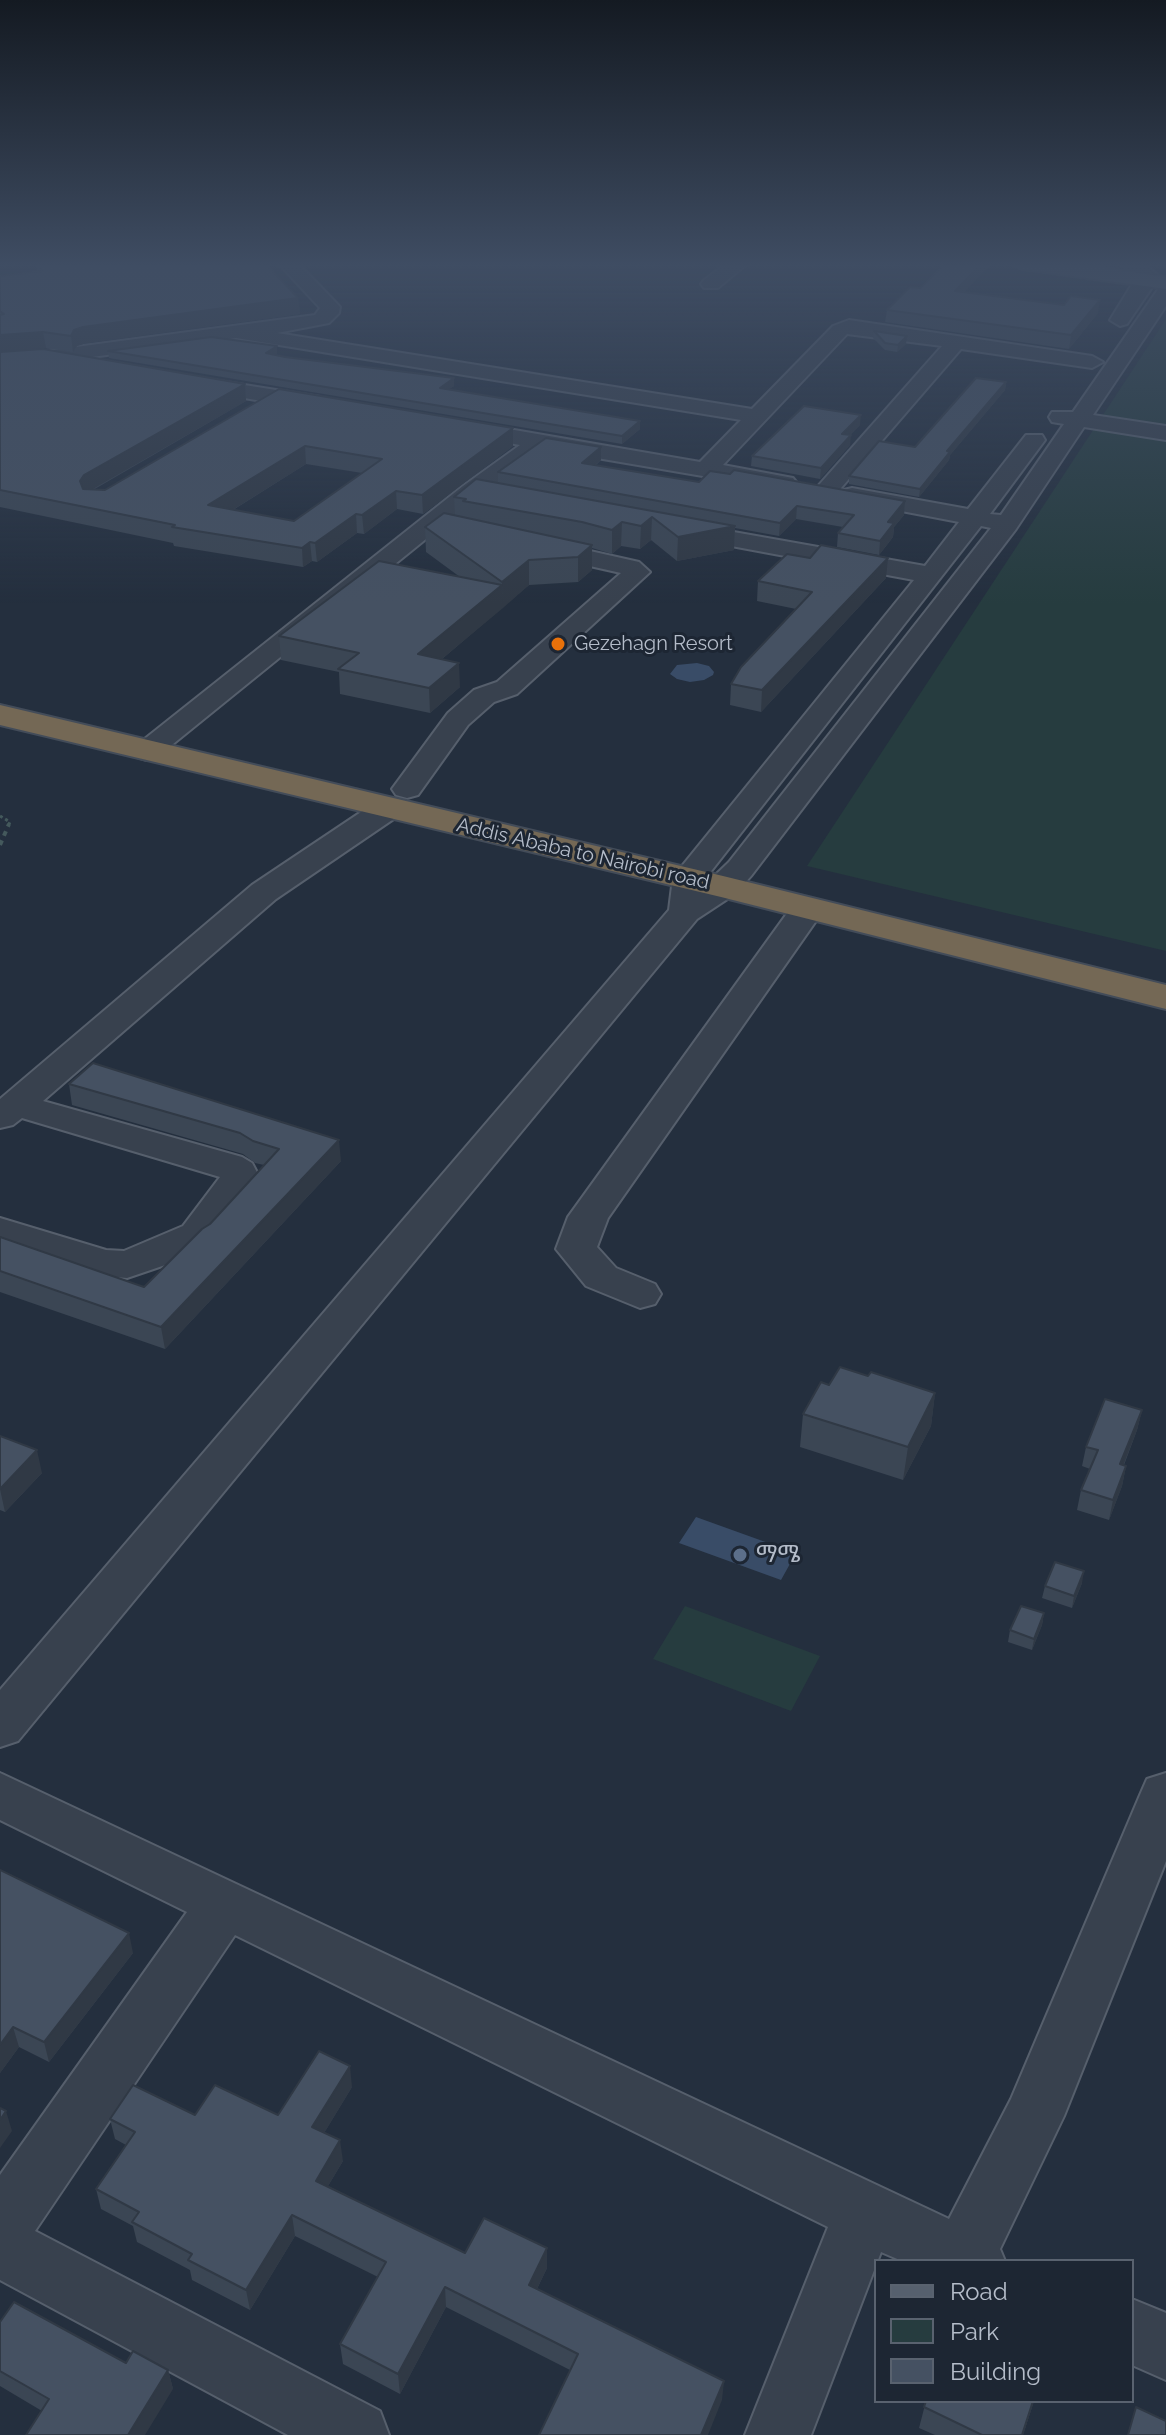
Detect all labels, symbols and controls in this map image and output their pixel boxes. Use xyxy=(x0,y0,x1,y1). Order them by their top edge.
place label: Gezehagn Resort xyxy=(574,632,733,656)
marker: Gezehagn Resort xyxy=(549,635,567,653)
street label: Addis Ababa to Nairobi road xyxy=(454,813,712,895)
place label: ማሜ xyxy=(756,1541,800,1569)
marker: ማሜ xyxy=(731,1546,749,1564)
legend xyxy=(874,2259,1134,2403)
text: Road xyxy=(950,2277,1008,2306)
text: Park xyxy=(950,2317,999,2346)
text: Building xyxy=(950,2357,1041,2386)

